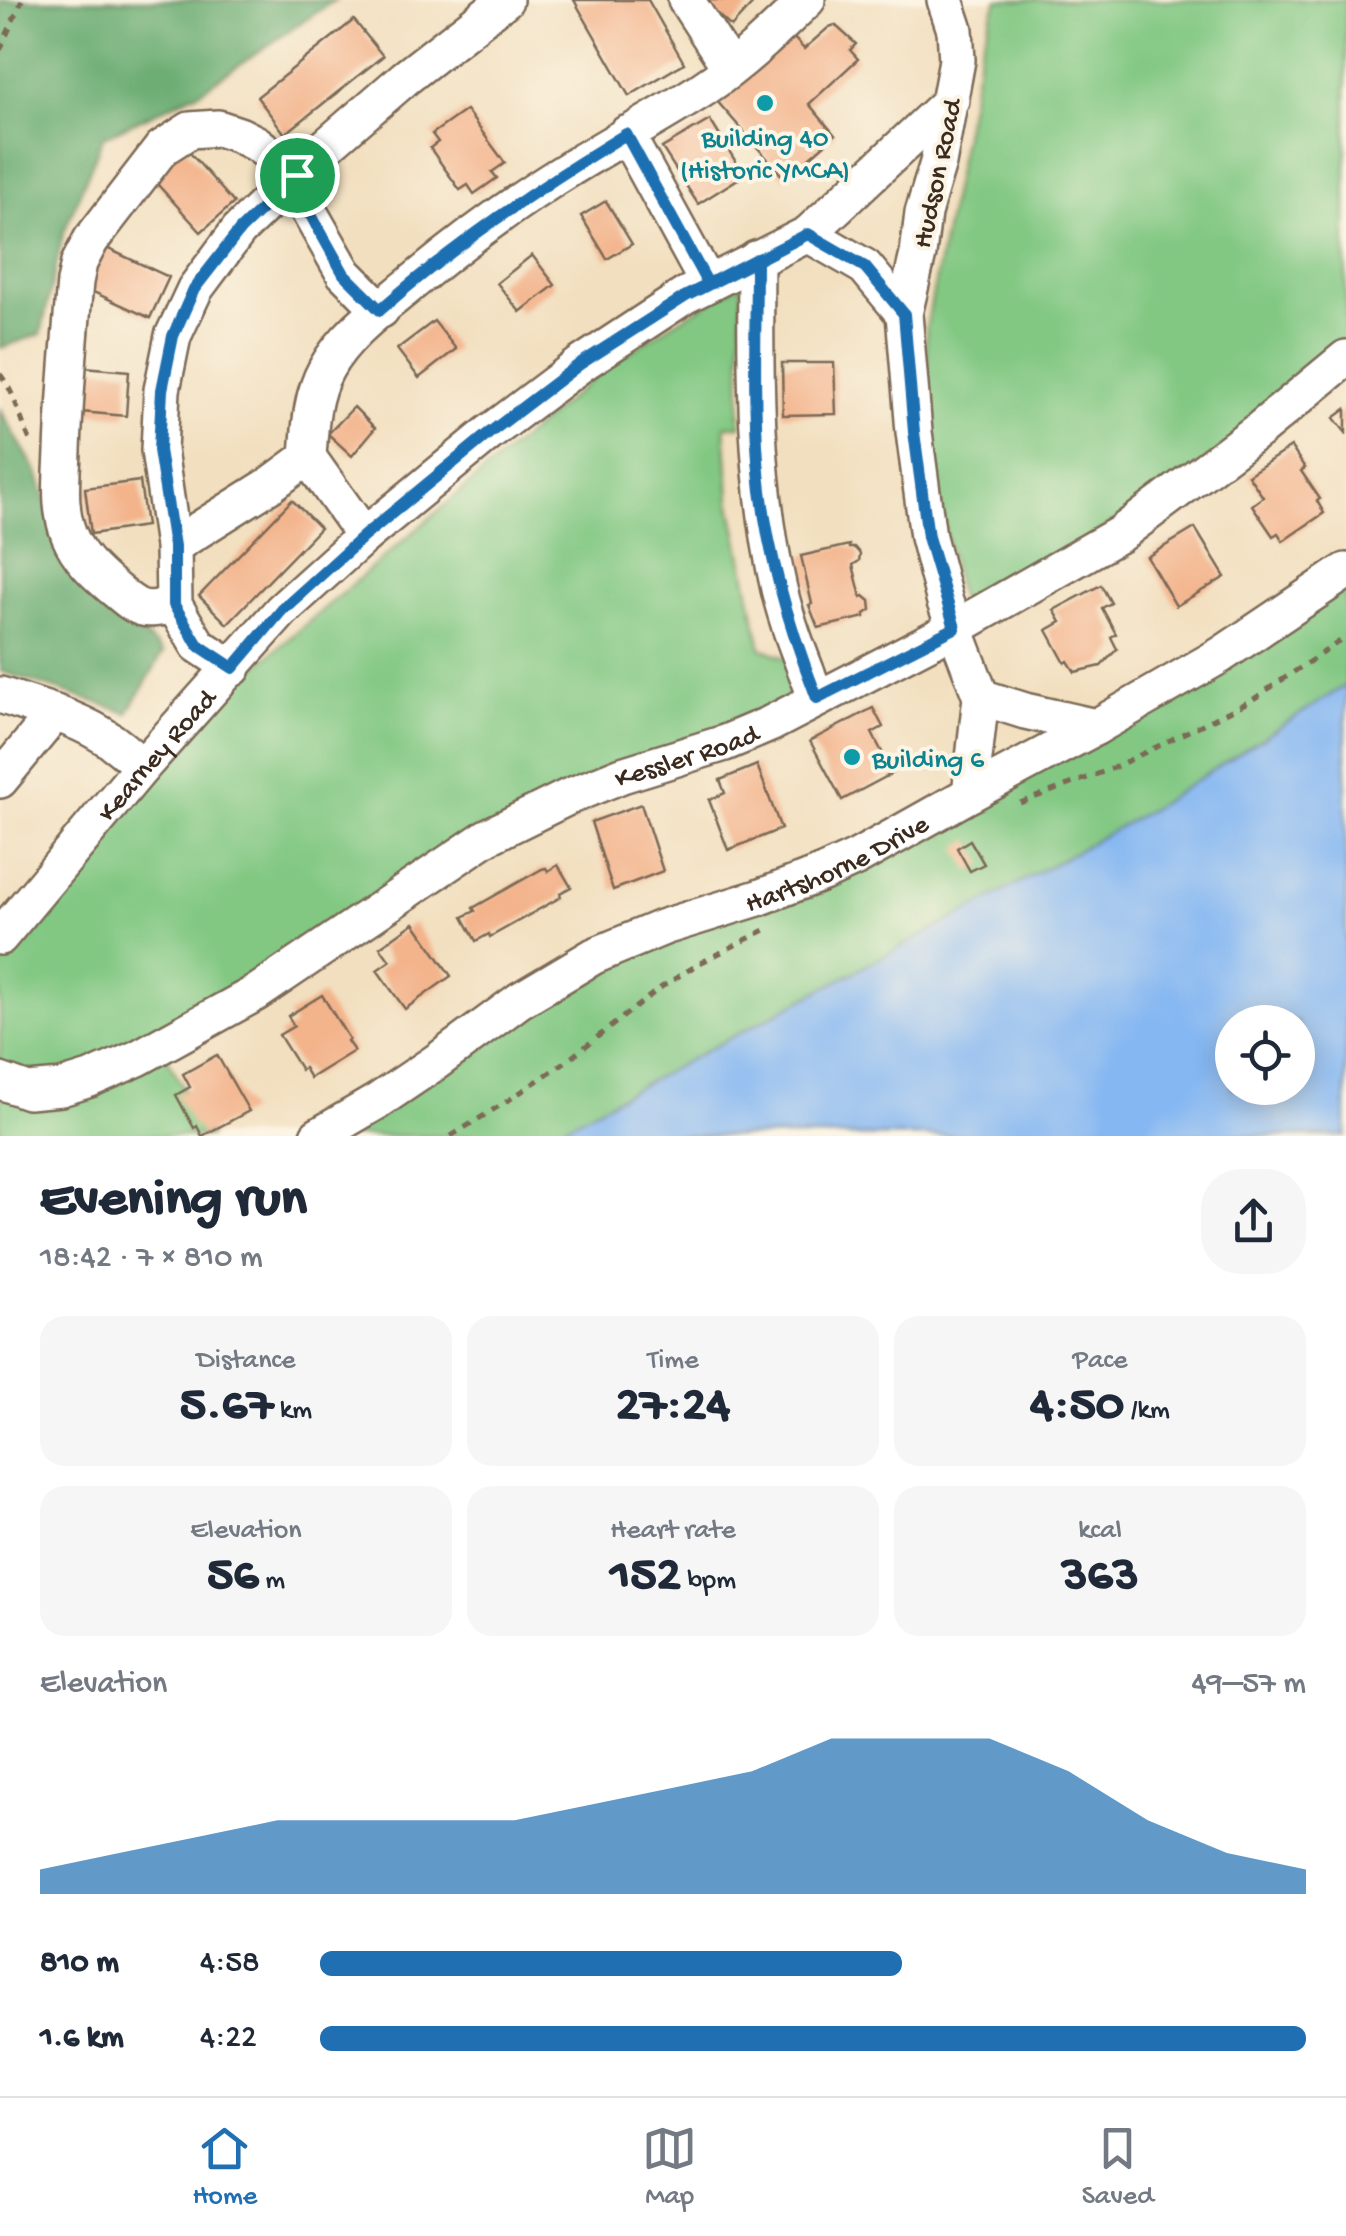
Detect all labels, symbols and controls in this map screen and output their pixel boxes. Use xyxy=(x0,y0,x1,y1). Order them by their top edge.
marker: Building 40 (Historic YMCA) xyxy=(754,92,776,114)
street label: Hudson Road xyxy=(908,94,972,251)
place label: Building 40 (Historic YMCA) xyxy=(680,124,850,189)
pin xyxy=(255,133,340,218)
icon: arrive xyxy=(270,148,325,203)
street label: Kearney Road xyxy=(92,682,227,829)
street label: Kessler Road xyxy=(612,718,767,797)
place label: Building 6 xyxy=(871,745,985,778)
marker: Building 6 xyxy=(841,746,863,768)
street label: Hartshorne Drive xyxy=(742,808,936,922)
map controls xyxy=(1215,1005,1315,1105)
button: locate xyxy=(1215,1005,1315,1105)
button: share xyxy=(1201,1169,1306,1274)
text: Evening run xyxy=(40,1170,307,1234)
text: 18:42 · 7 × 810 m xyxy=(40,1240,263,1278)
text: Distance xyxy=(197,1345,295,1378)
text: Time xyxy=(647,1345,699,1378)
text: Pace xyxy=(1073,1345,1127,1378)
text: 5.67 xyxy=(180,1378,273,1437)
text: 27:24 xyxy=(616,1378,730,1437)
text: 4:50 xyxy=(1030,1378,1124,1437)
text: km xyxy=(273,1395,312,1428)
text: /km xyxy=(1124,1395,1170,1428)
text: Elevation xyxy=(190,1515,302,1548)
text: Heart rate xyxy=(610,1515,736,1548)
text: kcal xyxy=(1078,1515,1122,1548)
text: 56 xyxy=(207,1548,259,1607)
text: 152 xyxy=(610,1548,681,1607)
text: 363 xyxy=(1061,1548,1139,1607)
text: m xyxy=(259,1565,285,1598)
text: bpm xyxy=(681,1565,736,1598)
text: Elevation xyxy=(40,1666,167,1704)
text: 49–57 m xyxy=(1191,1666,1306,1704)
text: 810 m xyxy=(40,1945,119,1983)
text: 4:58 xyxy=(200,1945,260,1983)
text: 1.6 km xyxy=(40,2020,124,2058)
text: 4:22 xyxy=(200,2020,257,2058)
tab: Home xyxy=(192,2121,257,2214)
tab: Map xyxy=(642,2121,697,2214)
tab: Saved xyxy=(1082,2121,1154,2214)

